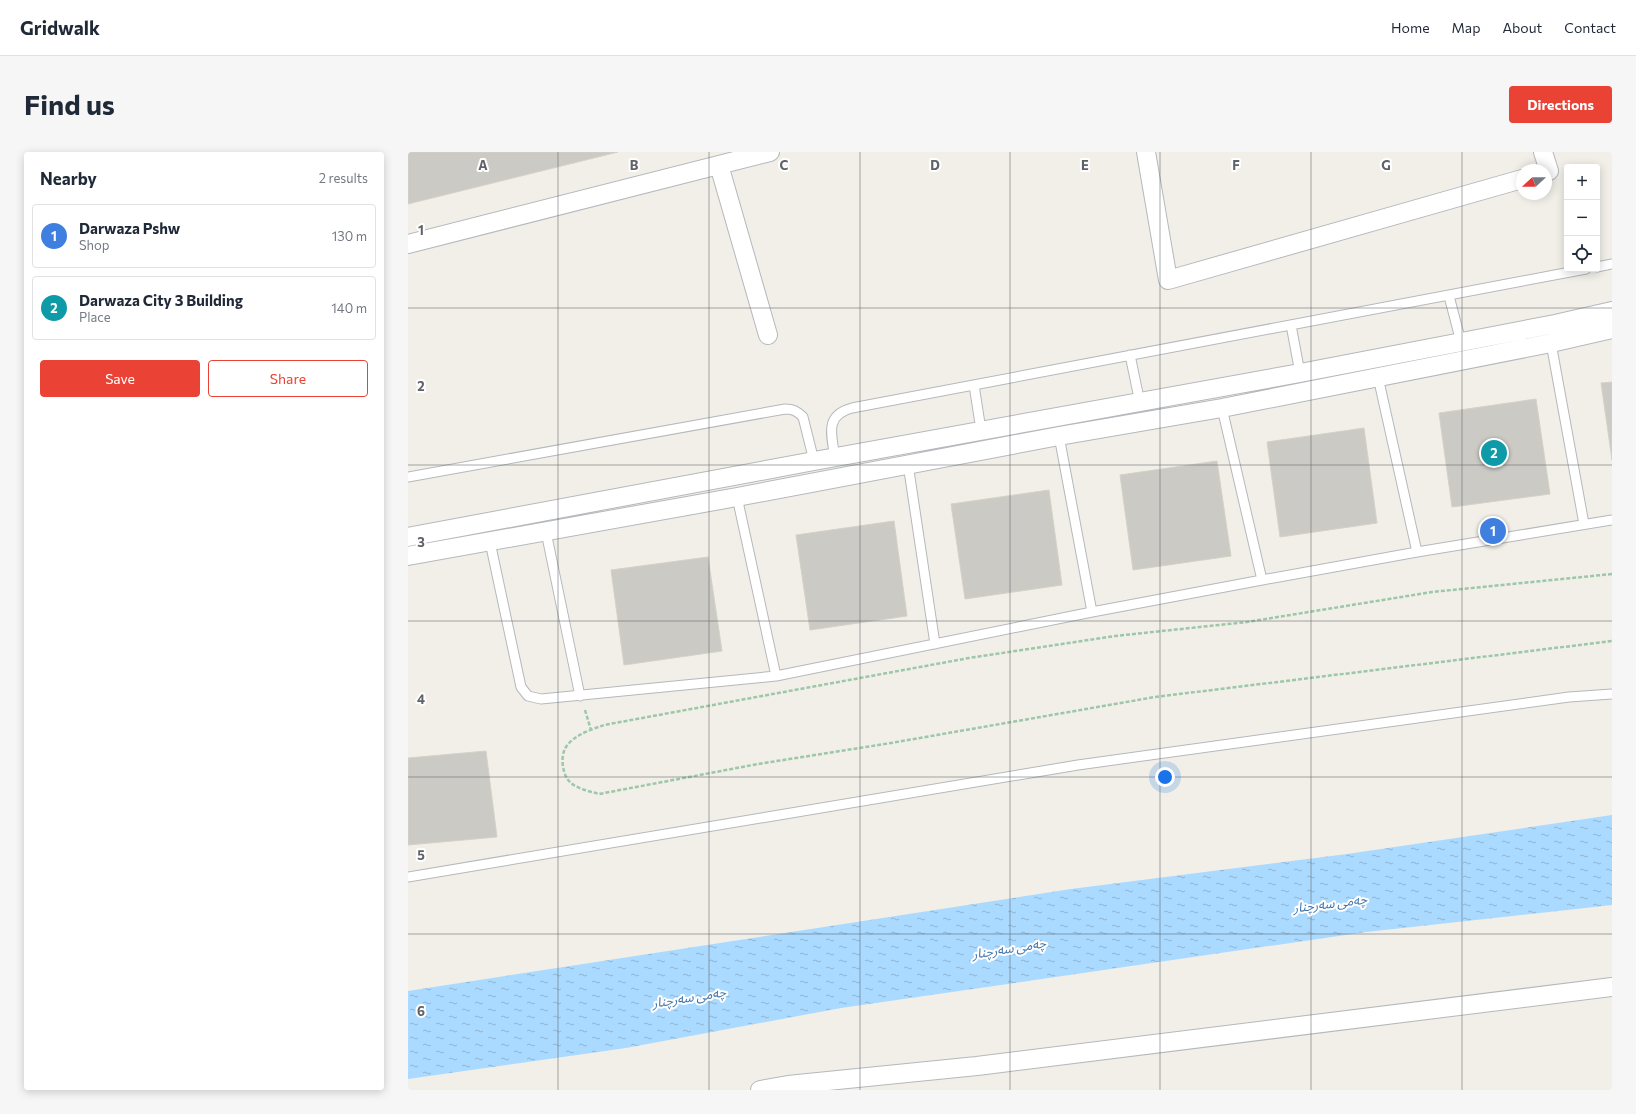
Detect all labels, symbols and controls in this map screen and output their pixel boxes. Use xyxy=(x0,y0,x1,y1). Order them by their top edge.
text: Gridwalk xyxy=(20,16,100,39)
text: Home xyxy=(1391,19,1430,36)
text: Map xyxy=(1452,19,1480,36)
text: About xyxy=(1502,19,1542,36)
text: Contact xyxy=(1564,19,1616,36)
button: Directions xyxy=(1509,86,1612,123)
text: Find us xyxy=(24,87,115,121)
text: A xyxy=(478,157,488,173)
text: B xyxy=(630,157,639,173)
text: C xyxy=(780,157,789,173)
text: D xyxy=(930,157,940,173)
text: E xyxy=(1081,157,1089,173)
text: F xyxy=(1232,157,1240,173)
text: G xyxy=(1381,157,1391,173)
north arrow xyxy=(1516,164,1552,200)
map controls xyxy=(1564,164,1600,272)
button: + xyxy=(1564,164,1600,200)
text: Nearby xyxy=(40,168,97,189)
text: 2 results xyxy=(319,170,368,186)
button: − xyxy=(1564,200,1600,236)
text: Darwaza Pshw xyxy=(79,219,180,237)
text: 1 xyxy=(418,222,424,238)
text: 1 xyxy=(51,228,57,244)
text: 130 m xyxy=(332,228,367,244)
button: locate xyxy=(1564,236,1600,272)
text: Shop xyxy=(79,237,110,253)
text: Darwaza City 3 Building xyxy=(79,291,243,309)
text: 2 xyxy=(50,300,58,316)
text: 140 m xyxy=(331,300,367,316)
text: Place xyxy=(79,309,111,325)
button: Save xyxy=(40,360,200,397)
button: Share xyxy=(208,360,368,397)
text: 2 xyxy=(417,378,425,394)
pin: 2 xyxy=(1481,438,1507,468)
pin: 1 xyxy=(1480,516,1506,546)
text: 3 xyxy=(417,534,425,550)
text: 4 xyxy=(417,691,425,707)
your location xyxy=(1155,767,1175,787)
text: 5 xyxy=(417,847,425,863)
water label: چەمی سەرچنار xyxy=(1291,890,1368,917)
water label: چەمی سەرچنار xyxy=(970,934,1047,963)
water label: چەمی سەرچنار xyxy=(650,983,727,1012)
text: 6 xyxy=(417,1003,425,1019)

